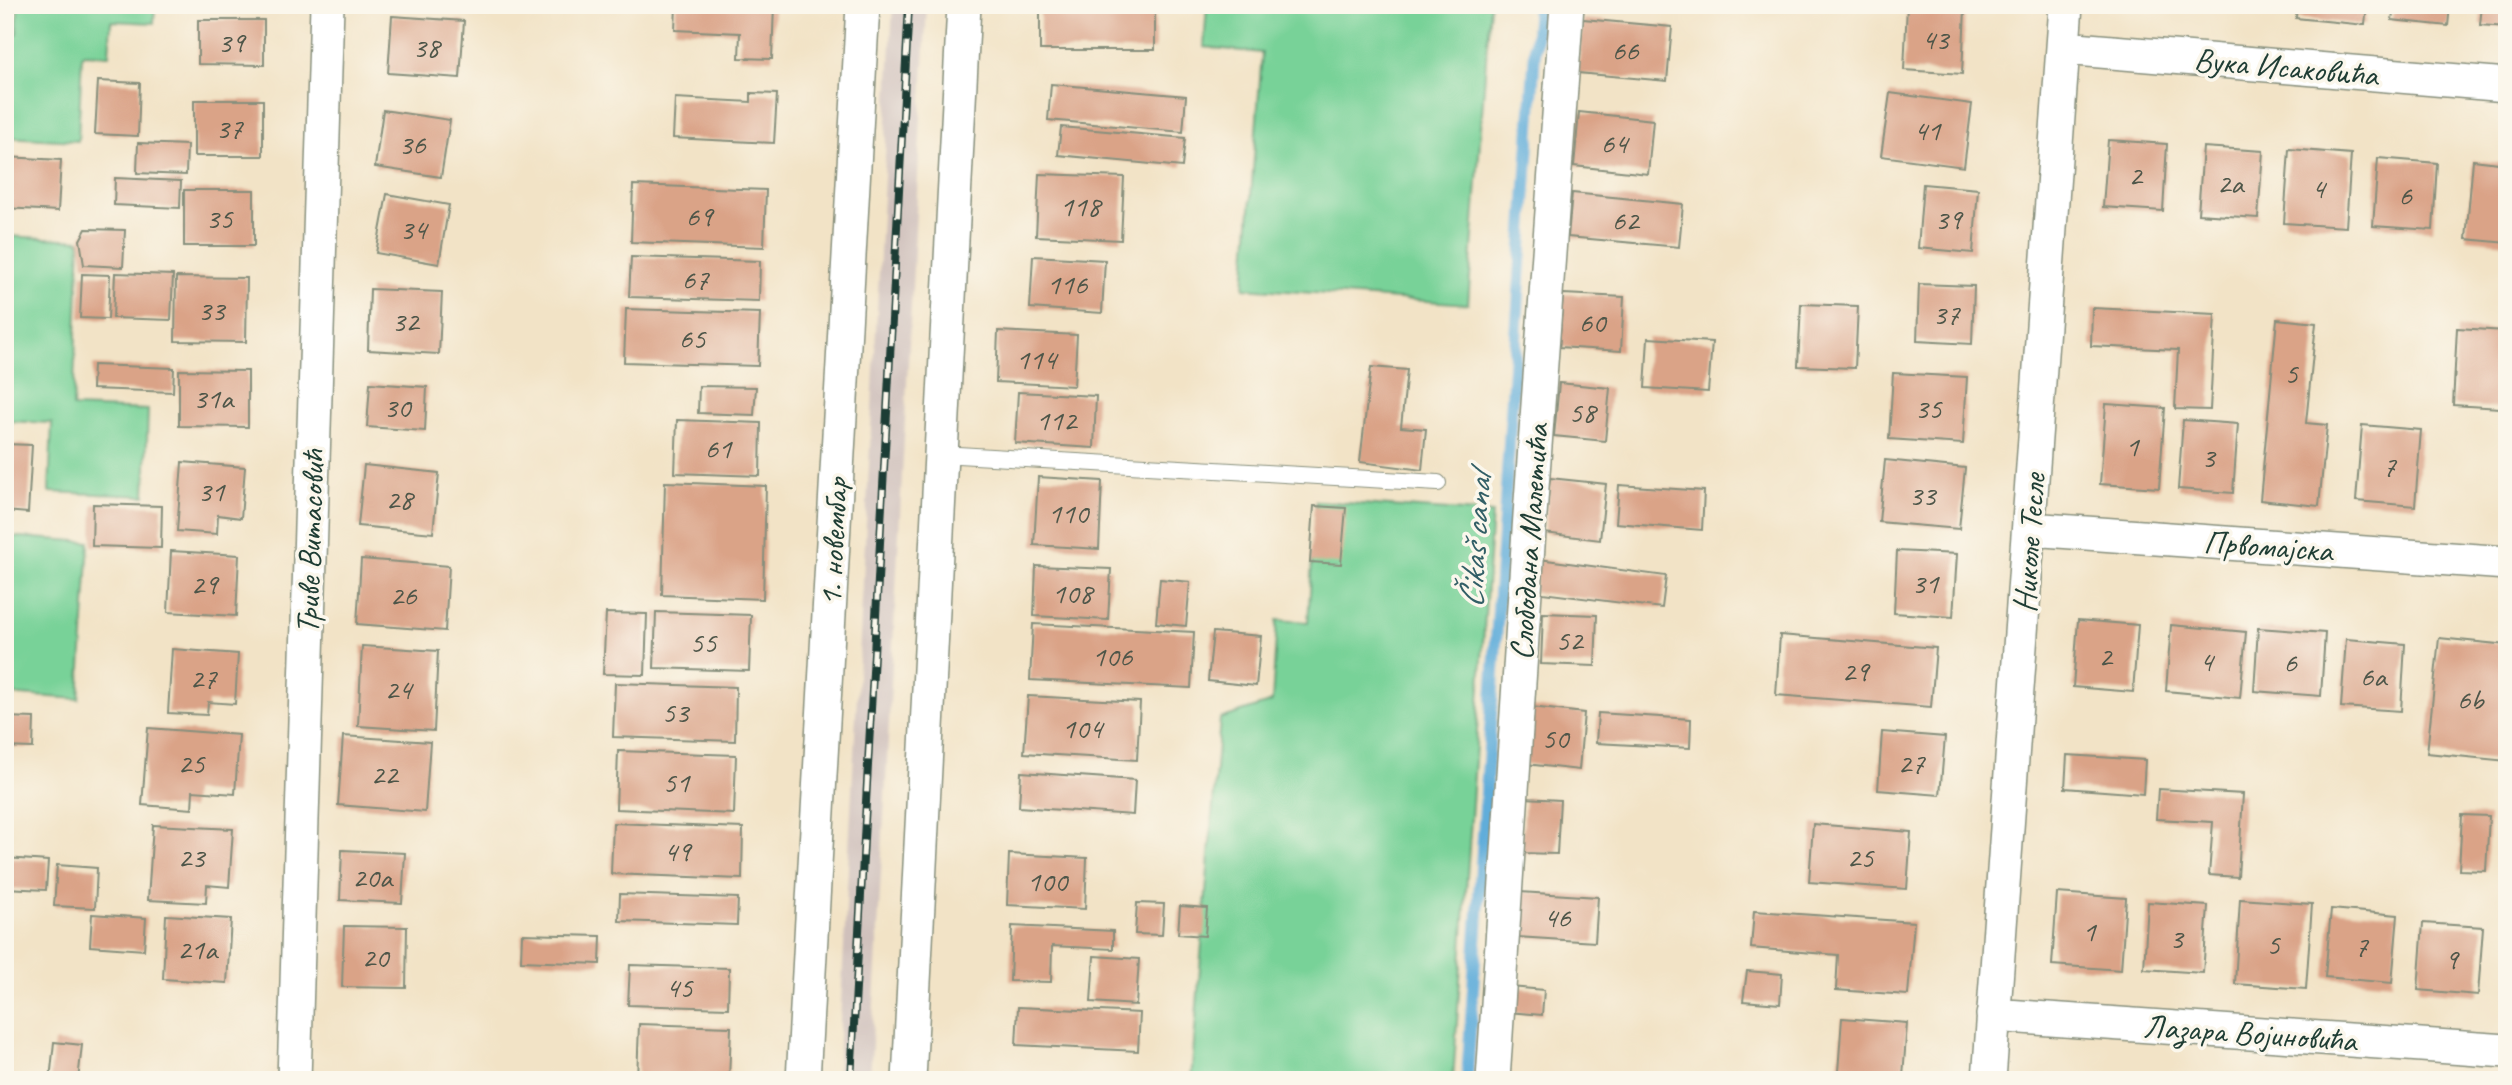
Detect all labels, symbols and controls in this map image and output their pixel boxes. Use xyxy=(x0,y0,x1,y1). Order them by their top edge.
house number: 43 xyxy=(1922,20,1951,58)
house number: 39 xyxy=(218,23,247,61)
house number: 38 xyxy=(413,28,442,66)
house number: 66 xyxy=(1612,31,1640,69)
street label: Вука Исаковића xyxy=(2192,38,2382,96)
house number: 37 xyxy=(216,109,244,147)
house number: 41 xyxy=(1914,111,1942,149)
house number: 64 xyxy=(1601,124,1630,162)
house number: 36 xyxy=(399,125,427,163)
house number: 2 xyxy=(2128,156,2144,194)
house number: 2a xyxy=(2217,164,2245,202)
house number: 4 xyxy=(2311,169,2327,207)
house number: 6 xyxy=(2398,176,2413,214)
house number: 118 xyxy=(1060,187,1103,225)
house number: 69 xyxy=(686,197,715,235)
house number: 35 xyxy=(206,199,234,237)
house number: 39 xyxy=(1935,200,1964,238)
house number: 62 xyxy=(1612,201,1641,239)
house number: 34 xyxy=(400,210,429,248)
house number: 67 xyxy=(682,260,710,298)
house number: 116 xyxy=(1047,265,1089,303)
house number: 33 xyxy=(198,291,227,329)
house number: 37 xyxy=(1933,295,1961,333)
house number: 32 xyxy=(392,302,421,340)
house number: 60 xyxy=(1579,303,1608,341)
house number: 65 xyxy=(679,319,707,357)
house number: 114 xyxy=(1016,340,1059,378)
house number: 5 xyxy=(2284,354,2299,392)
house number: 31a xyxy=(193,379,235,417)
house number: 30 xyxy=(384,388,413,426)
house number: 35 xyxy=(1915,389,1943,427)
house number: 58 xyxy=(1569,393,1598,431)
house number: 112 xyxy=(1036,401,1079,439)
street label: Слободана Малетића xyxy=(1500,420,1558,661)
house number: 1 xyxy=(2125,427,2140,465)
house number: 61 xyxy=(705,429,733,467)
house number: 3 xyxy=(2201,438,2217,476)
house number: 7 xyxy=(2382,447,2397,485)
street label: Триве Витасовић xyxy=(286,448,334,635)
water label: Čikaš canal xyxy=(1448,462,1503,609)
street label: Николе Тесле xyxy=(2003,470,2055,614)
house number: 31 xyxy=(198,472,226,510)
street label: 1. новембар xyxy=(809,474,857,607)
house number: 33 xyxy=(1909,476,1938,514)
house number: 28 xyxy=(386,480,415,518)
house number: 110 xyxy=(1048,494,1091,532)
street label: Првомајска xyxy=(2202,521,2336,572)
house number: 31 xyxy=(1912,564,1940,602)
house number: 29 xyxy=(191,565,220,603)
house number: 108 xyxy=(1052,574,1095,612)
house number: 26 xyxy=(390,576,418,614)
house number: 52 xyxy=(1556,621,1585,659)
house number: 55 xyxy=(690,623,718,661)
house number: 106 xyxy=(1092,637,1134,675)
house number: 2 xyxy=(2098,637,2114,675)
house number: 4 xyxy=(2199,642,2215,680)
house number: 6 xyxy=(2283,643,2298,681)
house number: 29 xyxy=(1842,652,1871,690)
house number: 6a xyxy=(2360,657,2388,695)
house number: 27 xyxy=(190,659,218,697)
house number: 24 xyxy=(385,670,414,708)
house number: 6b xyxy=(2457,680,2485,718)
house number: 53 xyxy=(662,693,691,731)
house number: 104 xyxy=(1062,709,1105,747)
house number: 50 xyxy=(1542,719,1571,757)
house number: 25 xyxy=(178,744,206,782)
house number: 27 xyxy=(1898,744,1926,782)
house number: 22 xyxy=(371,755,400,793)
house number: 51 xyxy=(663,763,691,801)
house number: 49 xyxy=(664,832,693,870)
house number: 23 xyxy=(178,838,207,876)
house number: 25 xyxy=(1847,838,1875,876)
house number: 20a xyxy=(352,858,394,896)
house number: 100 xyxy=(1027,862,1070,900)
house number: 46 xyxy=(1544,898,1572,936)
house number: 1 xyxy=(2082,912,2097,950)
house number: 3 xyxy=(2169,919,2185,957)
house number: 5 xyxy=(2266,925,2281,963)
house number: 7 xyxy=(2354,927,2369,965)
house number: 21a xyxy=(177,930,219,968)
house number: 20 xyxy=(362,938,391,976)
house number: 9 xyxy=(2444,940,2460,978)
house number: 45 xyxy=(666,968,694,1006)
street label: Лазара Војиновића xyxy=(2142,1005,2360,1062)

